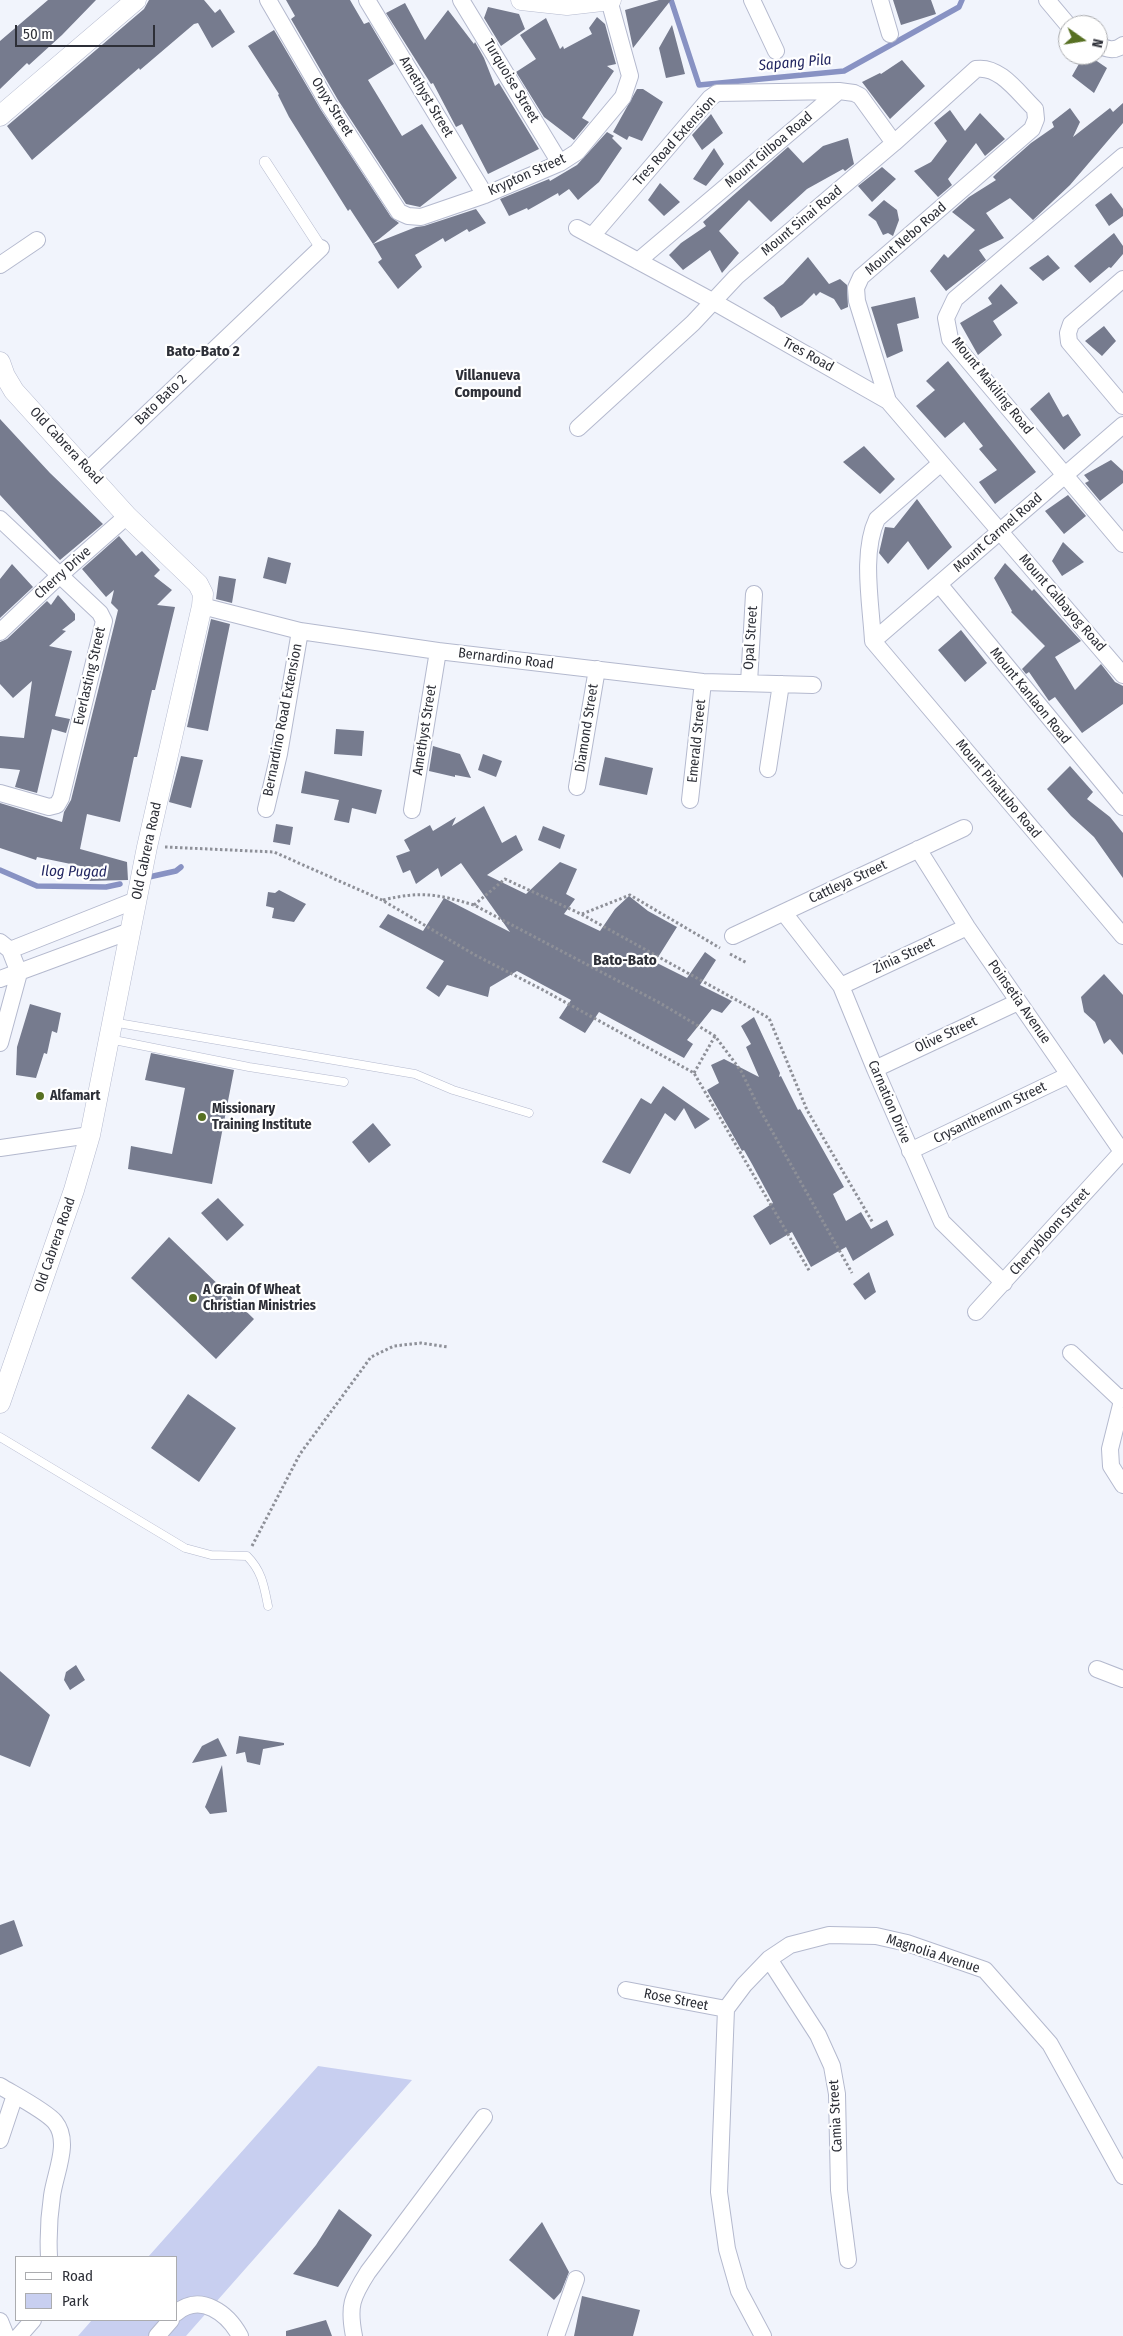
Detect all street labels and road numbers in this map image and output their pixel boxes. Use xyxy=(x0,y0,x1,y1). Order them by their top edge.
street label: Turquoise Street xyxy=(480,36,542,126)
street label: Amethyst Street xyxy=(395,54,457,140)
street label: Onyx Street xyxy=(307,74,357,140)
street label: Tres Road Extension xyxy=(630,93,720,189)
street label: Mount Gilboa Road xyxy=(722,109,816,191)
street label: Krypton Street xyxy=(486,150,568,200)
street label: Mount Sinai Road xyxy=(758,182,846,260)
street label: Mount Nebo Road xyxy=(862,199,950,279)
street label: Tres Road xyxy=(780,334,836,376)
street label: Mount Makiling Road xyxy=(948,334,1036,438)
street label: Bato Bato 2 xyxy=(132,371,190,429)
street label: Old Cabrera Road xyxy=(26,404,106,488)
street label: Mount Carmel Road xyxy=(950,490,1046,576)
street label: Cherry Drive xyxy=(31,543,95,603)
street label: Mount Calbayog Road xyxy=(1015,551,1109,655)
street label: Opal Street xyxy=(740,605,762,671)
street label: Everlasting Street xyxy=(71,625,109,727)
street label: Bernardino Road Extension xyxy=(260,642,306,798)
street label: Mount Kanlaon Road xyxy=(986,644,1074,748)
street label: Bernardino Road xyxy=(457,645,555,673)
street label: Diamond Street xyxy=(572,683,602,773)
street label: Amethyst Street xyxy=(410,684,440,776)
street label: Emerald Street xyxy=(684,698,710,784)
street label: Mount Pinatubo Road xyxy=(952,736,1044,842)
street label: Old Cabrera Road xyxy=(128,801,166,901)
street label: Cattleya Street xyxy=(806,857,890,907)
street label: Zinia Street xyxy=(871,935,937,977)
street label: Poinsetia Avenue xyxy=(984,957,1054,1047)
street label: Olive Street xyxy=(912,1013,980,1057)
street label: Carnation Drive xyxy=(864,1058,914,1146)
street label: Crysanthemum Street xyxy=(931,1078,1049,1148)
street label: Cherrybloom Street xyxy=(1006,1185,1094,1279)
street label: Old Cabrera Road xyxy=(31,1195,79,1295)
street label: Magnolia Avenue xyxy=(884,1931,982,1977)
street label: Rose Street xyxy=(642,1986,710,2014)
street label: Camia Street xyxy=(826,2079,846,2153)

